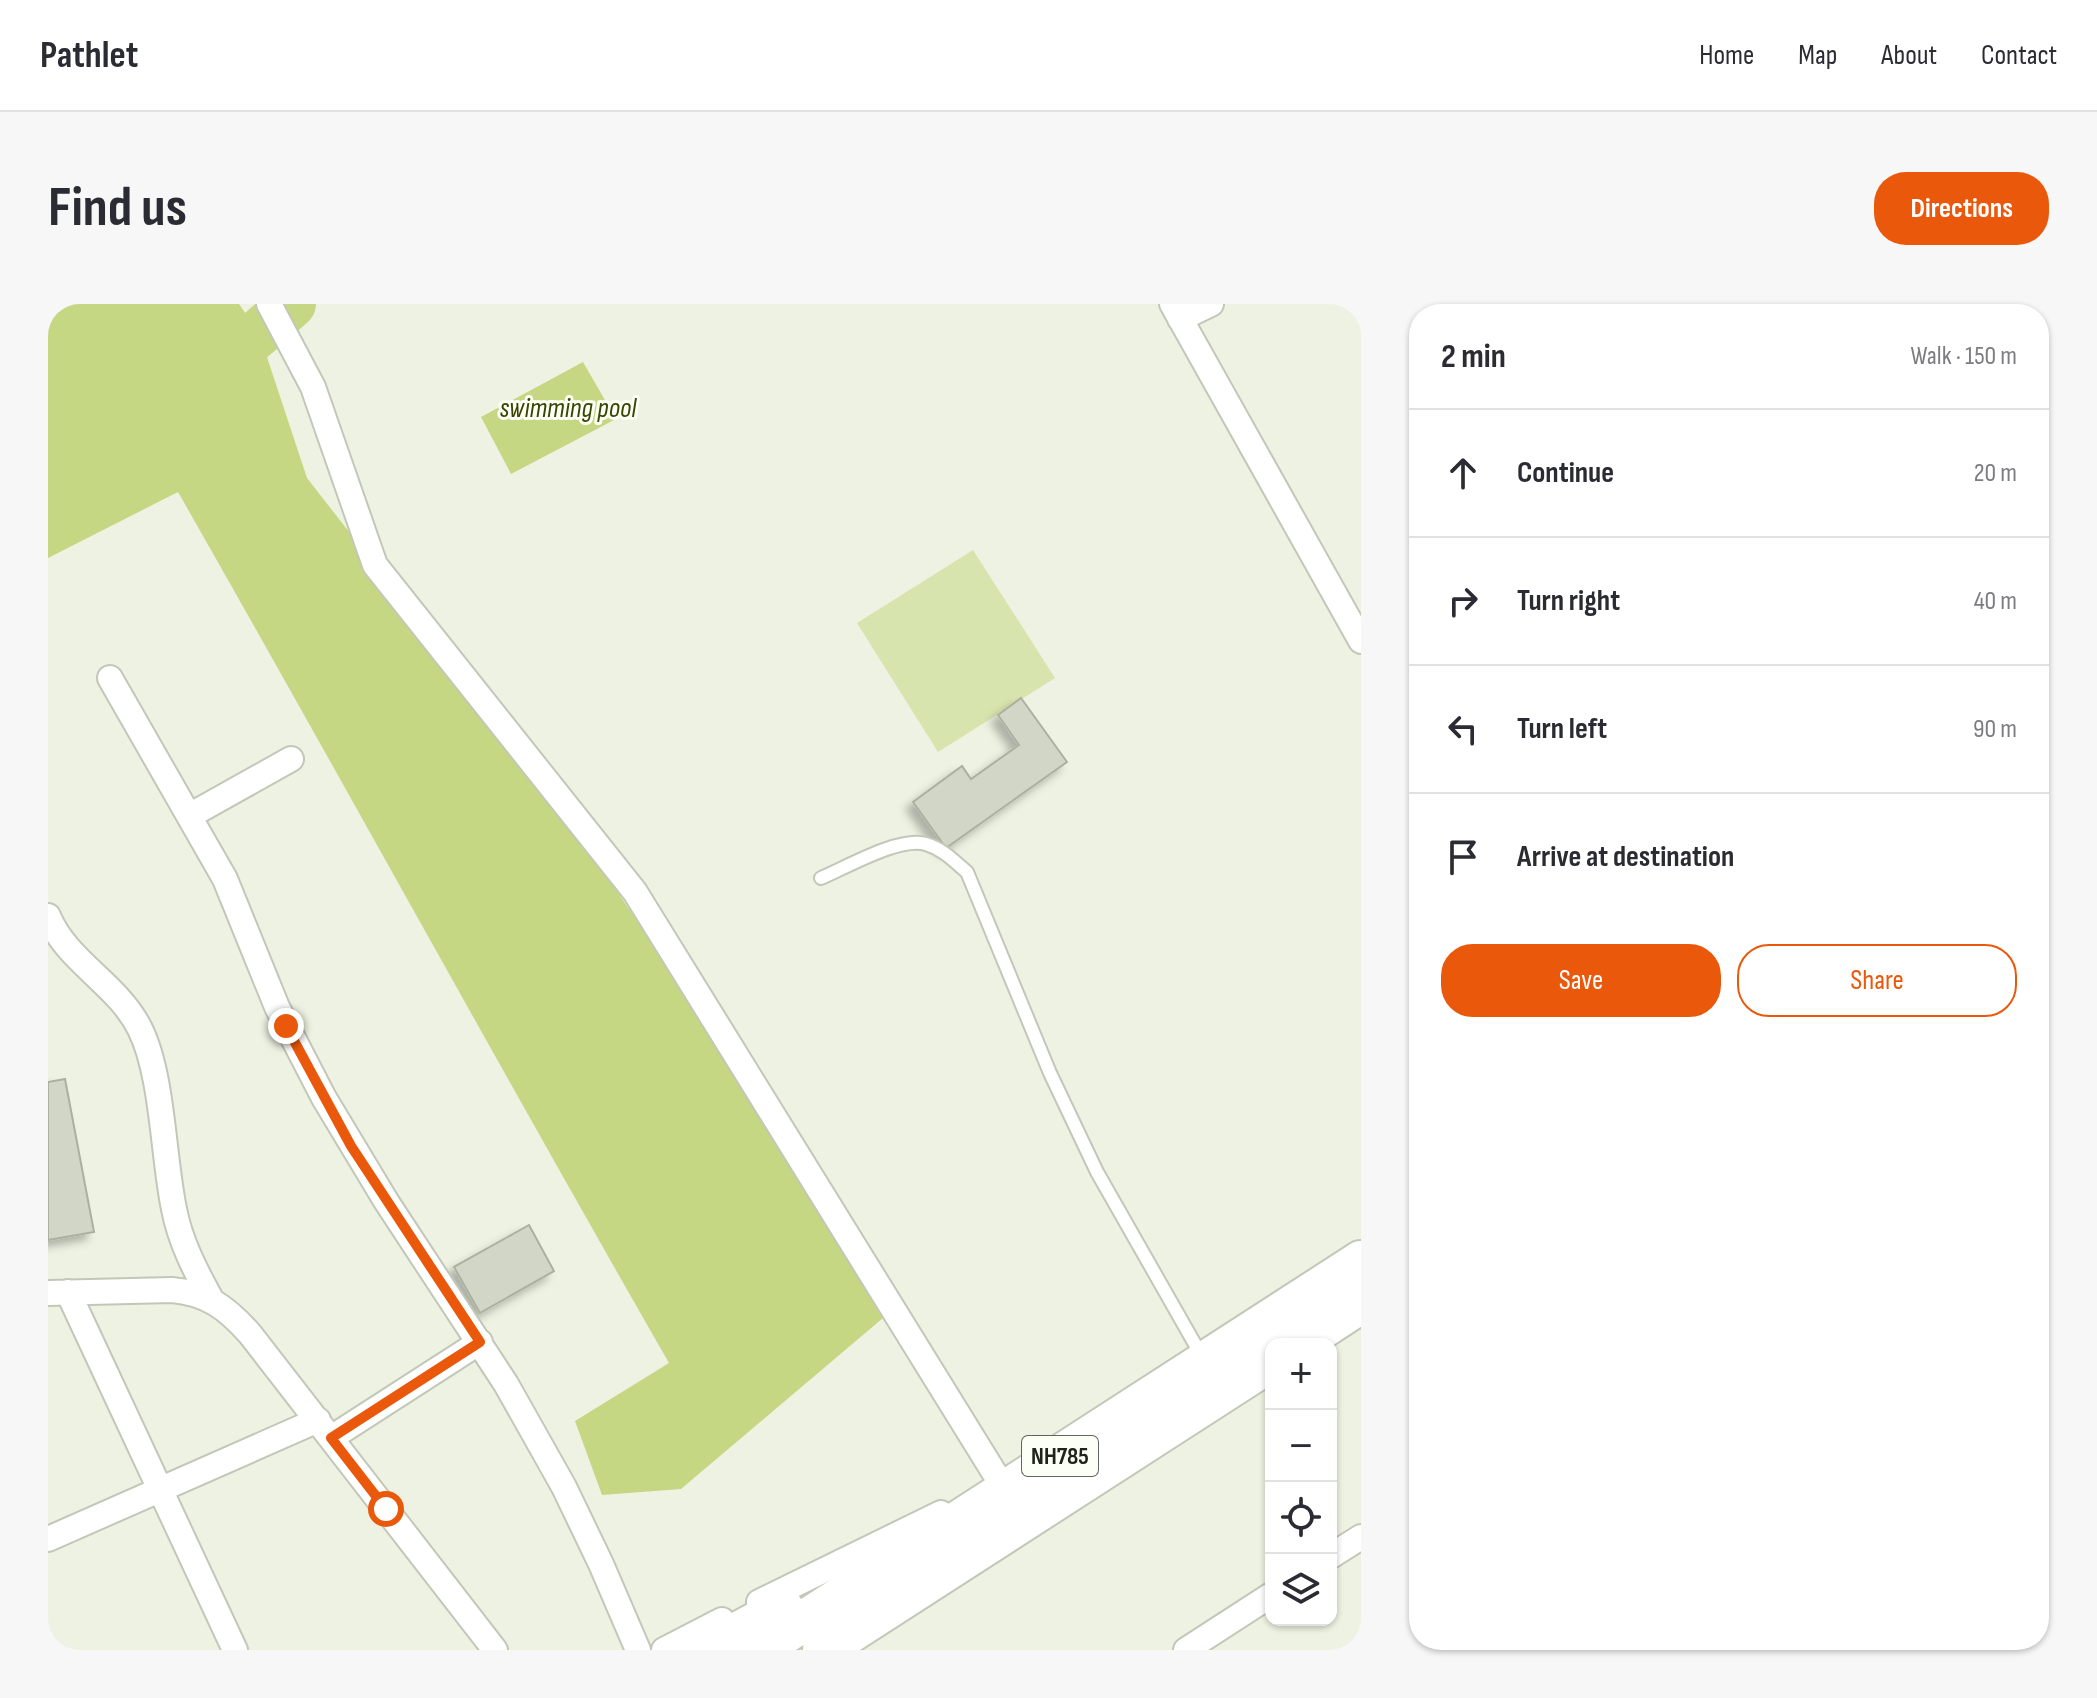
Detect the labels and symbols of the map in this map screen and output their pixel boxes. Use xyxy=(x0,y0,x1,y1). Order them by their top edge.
water label: swimming pool xyxy=(500,392,637,425)
route end xyxy=(268,1008,304,1044)
road number: NH785 xyxy=(1022,1436,1098,1476)
route start xyxy=(368,1491,404,1527)

